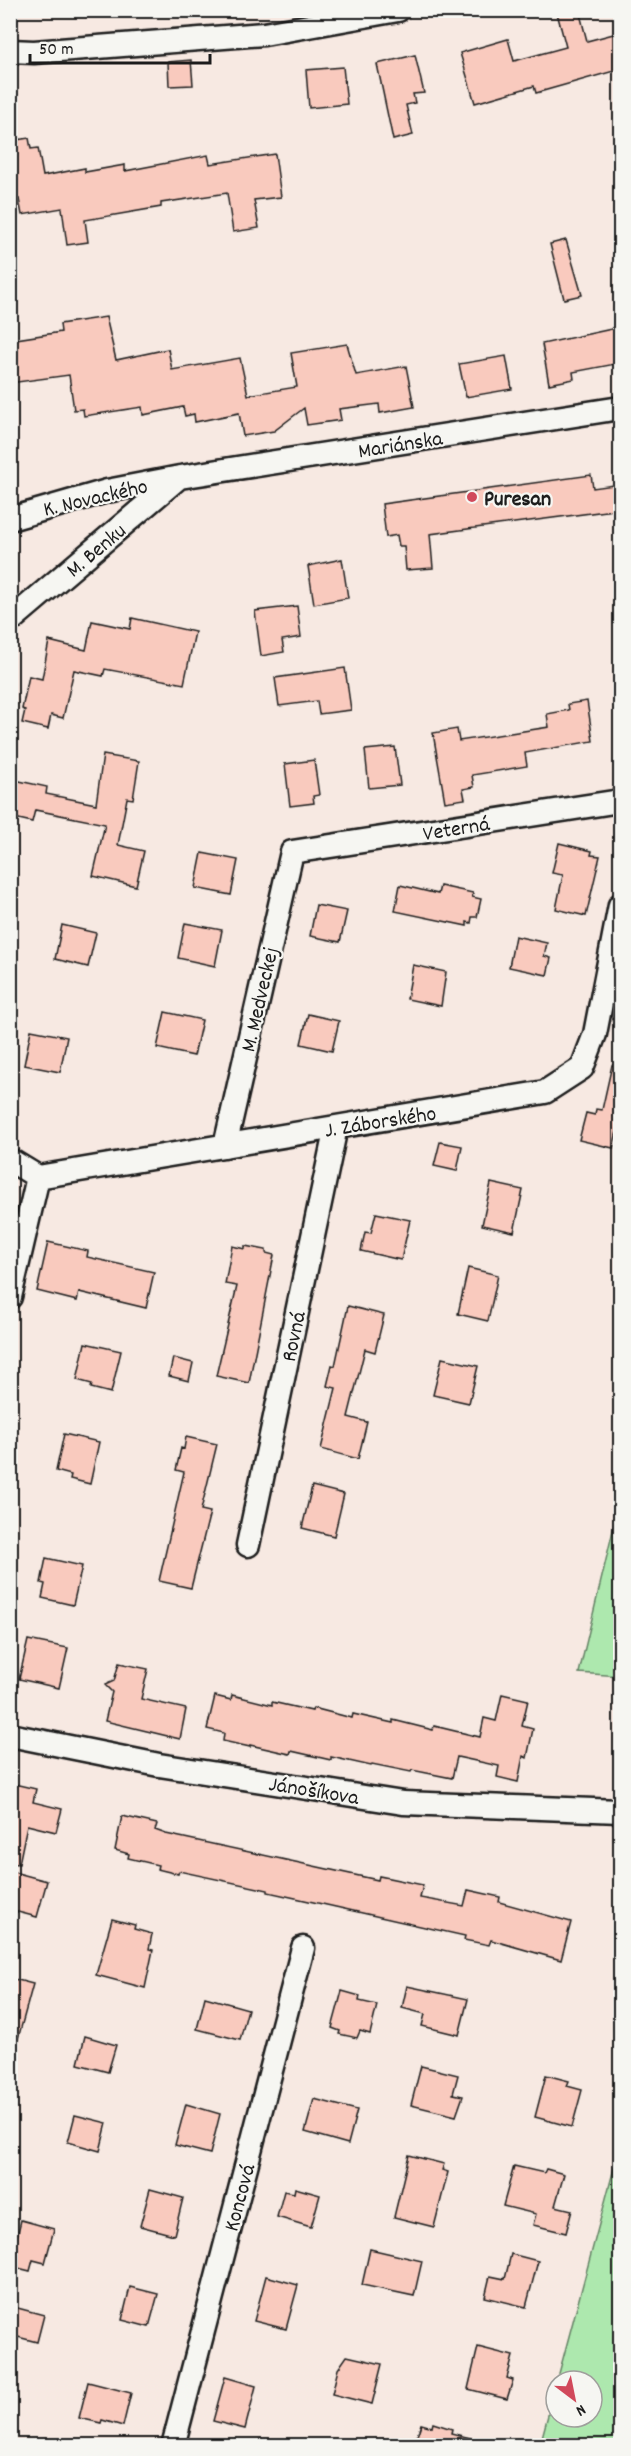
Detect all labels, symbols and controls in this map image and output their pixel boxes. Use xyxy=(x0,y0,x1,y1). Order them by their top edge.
scale bar xyxy=(30,27,210,65)
text: 50 m xyxy=(39,38,74,63)
street label: Mariánska xyxy=(356,424,446,468)
street label: K. Novackého xyxy=(41,472,151,526)
place label: Puresan xyxy=(484,485,551,516)
marker: Puresan xyxy=(465,490,479,504)
street label: M. Benku xyxy=(60,517,134,586)
street label: Veterná xyxy=(421,810,492,851)
street label: M. Medveckej xyxy=(234,944,289,1055)
street label: J. Záborského xyxy=(323,1099,439,1148)
street label: Rovná xyxy=(275,1309,316,1365)
street label: Jánošíkova xyxy=(266,1770,361,1815)
street label: Koncová xyxy=(217,2161,265,2235)
north arrow xyxy=(544,2369,604,2429)
text: N xyxy=(571,2398,590,2421)

